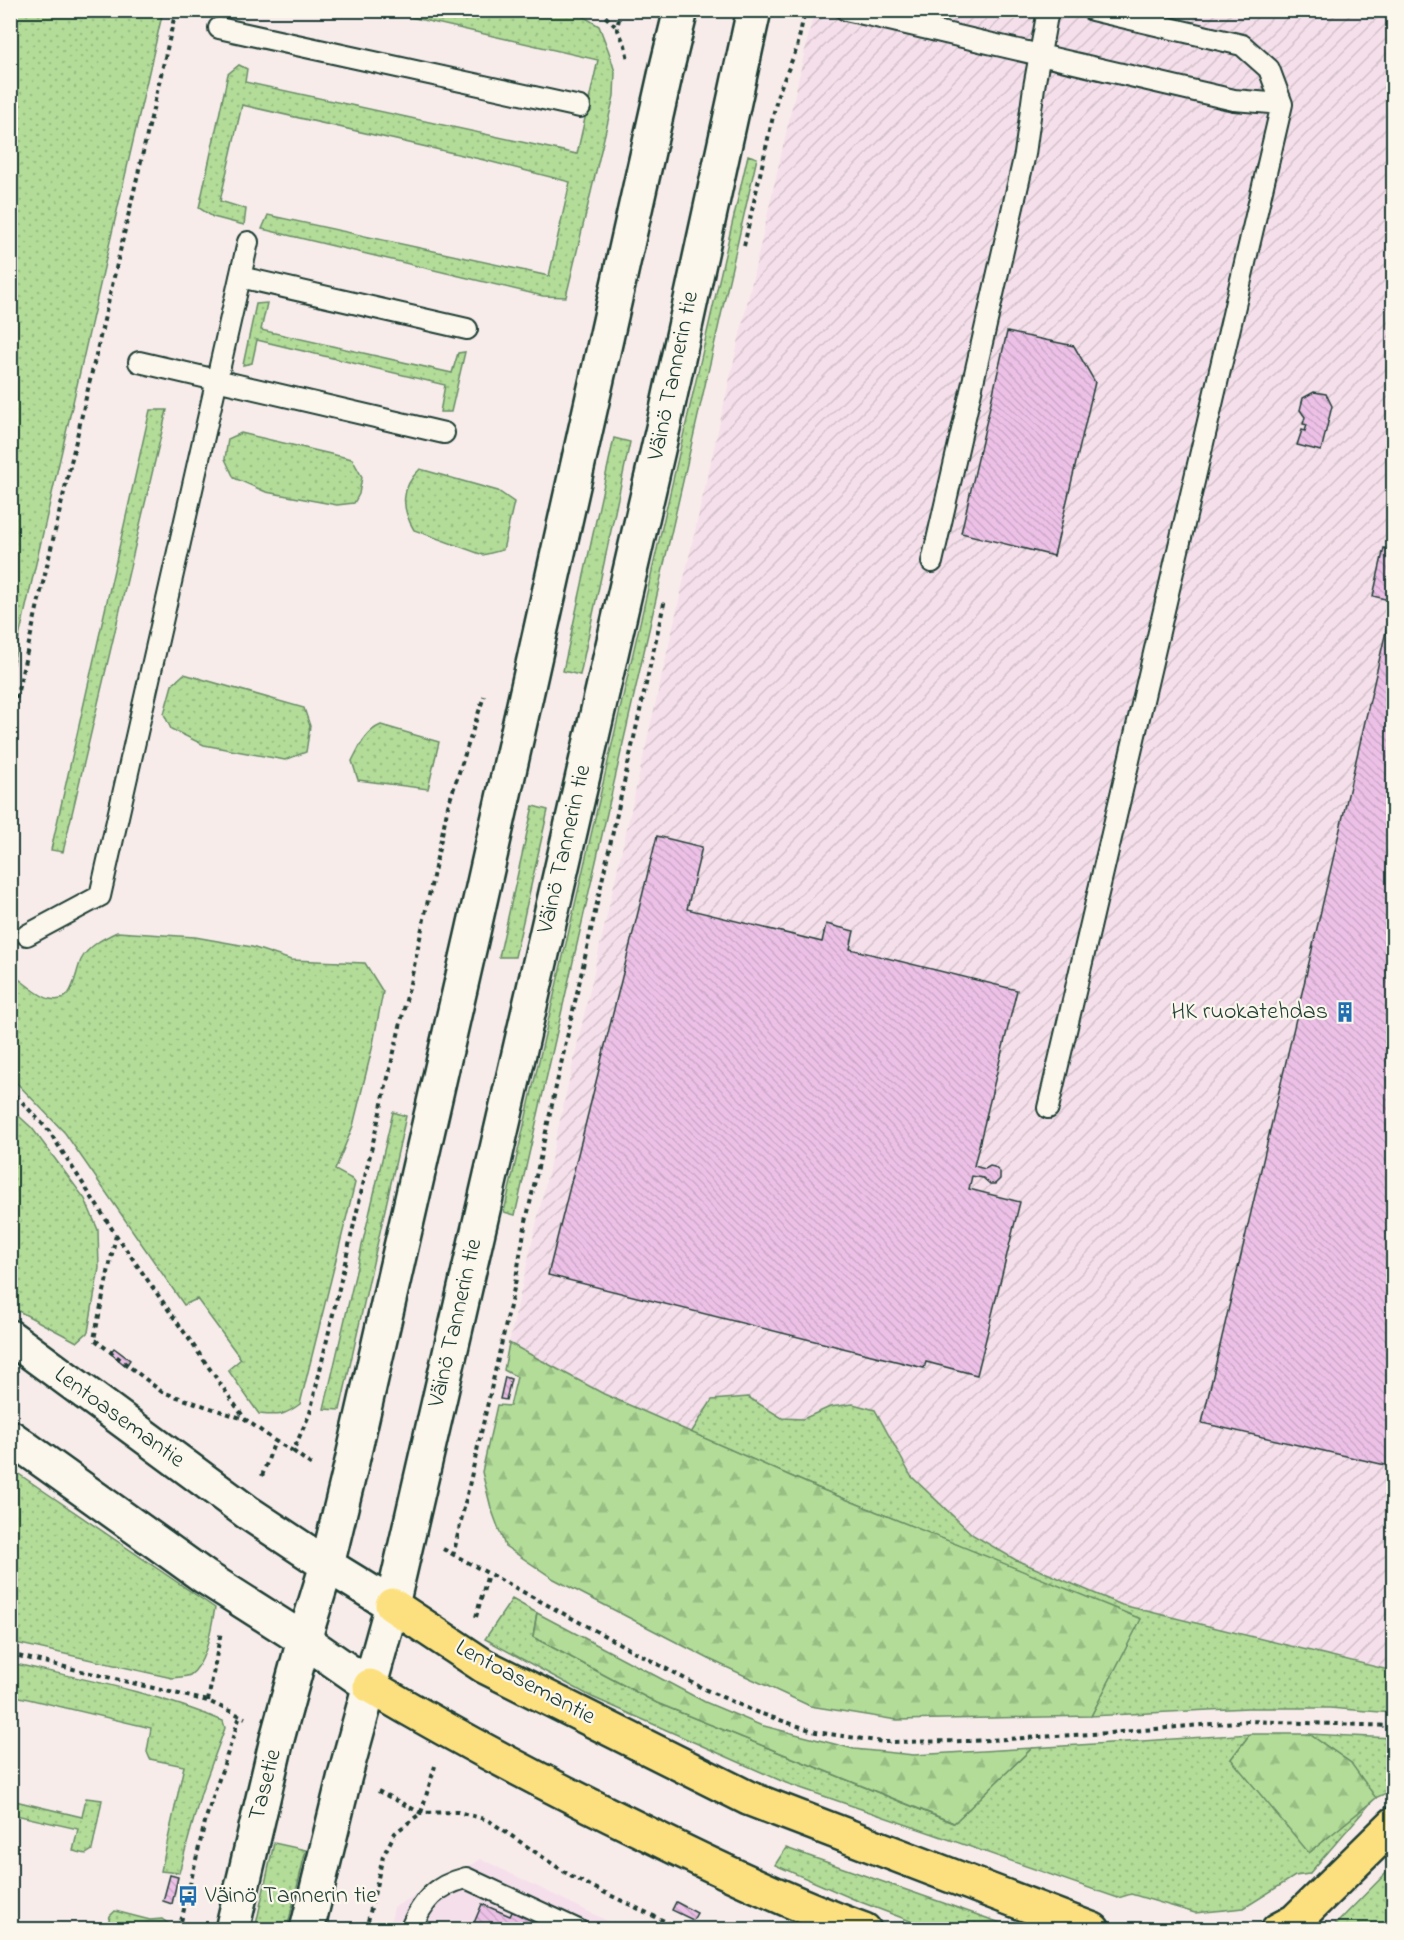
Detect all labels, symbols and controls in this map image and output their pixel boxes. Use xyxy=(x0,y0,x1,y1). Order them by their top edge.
street label: Väinö Tannerin tie xyxy=(639,288,709,465)
street label: Väinö Tannerin tie xyxy=(528,761,601,938)
place label: HK ruokatehdas xyxy=(1171,995,1328,1030)
building icon: HK ruokatehdas xyxy=(1333,1000,1357,1024)
street label: Väinö Tannerin tie xyxy=(419,1235,492,1412)
street label: Lentoasemantie xyxy=(46,1358,192,1478)
street label: Lentoasemantie xyxy=(449,1631,602,1735)
street label: Tasetie xyxy=(240,1745,292,1825)
place label: Väinö Tannerin tie xyxy=(204,1879,377,1914)
bus stop icon: Väinö Tannerin tie xyxy=(176,1884,200,1908)

